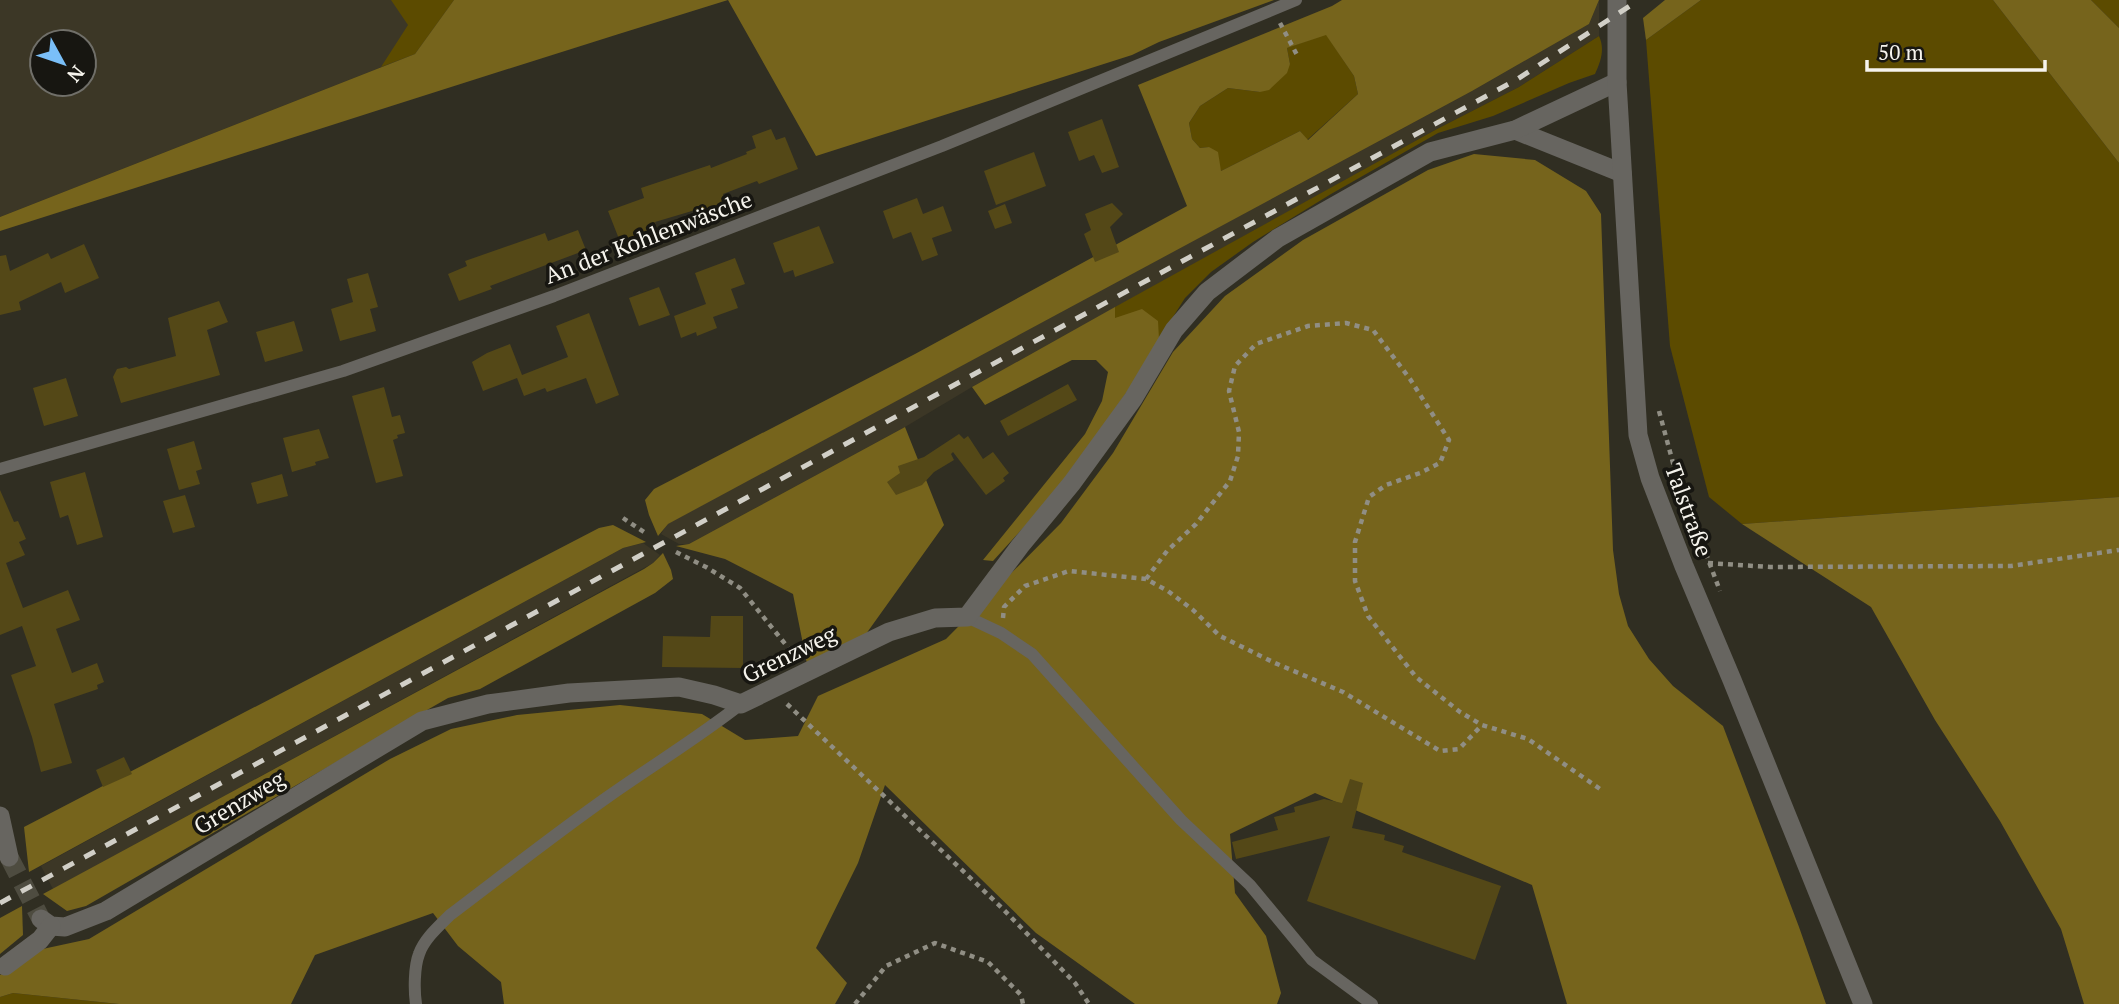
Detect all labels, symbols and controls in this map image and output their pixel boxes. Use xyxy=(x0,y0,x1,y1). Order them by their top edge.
north arrow xyxy=(28,28,98,98)
scale bar xyxy=(1867,28,2046,72)
text: 50 m xyxy=(1878,38,1924,66)
text: N xyxy=(62,61,91,88)
street label: An der Kohlenwäsche xyxy=(540,183,756,291)
street label: Talstraße xyxy=(1658,459,1720,561)
street label: Grenzweg xyxy=(737,618,842,690)
street label: Grenzweg xyxy=(188,762,291,841)

